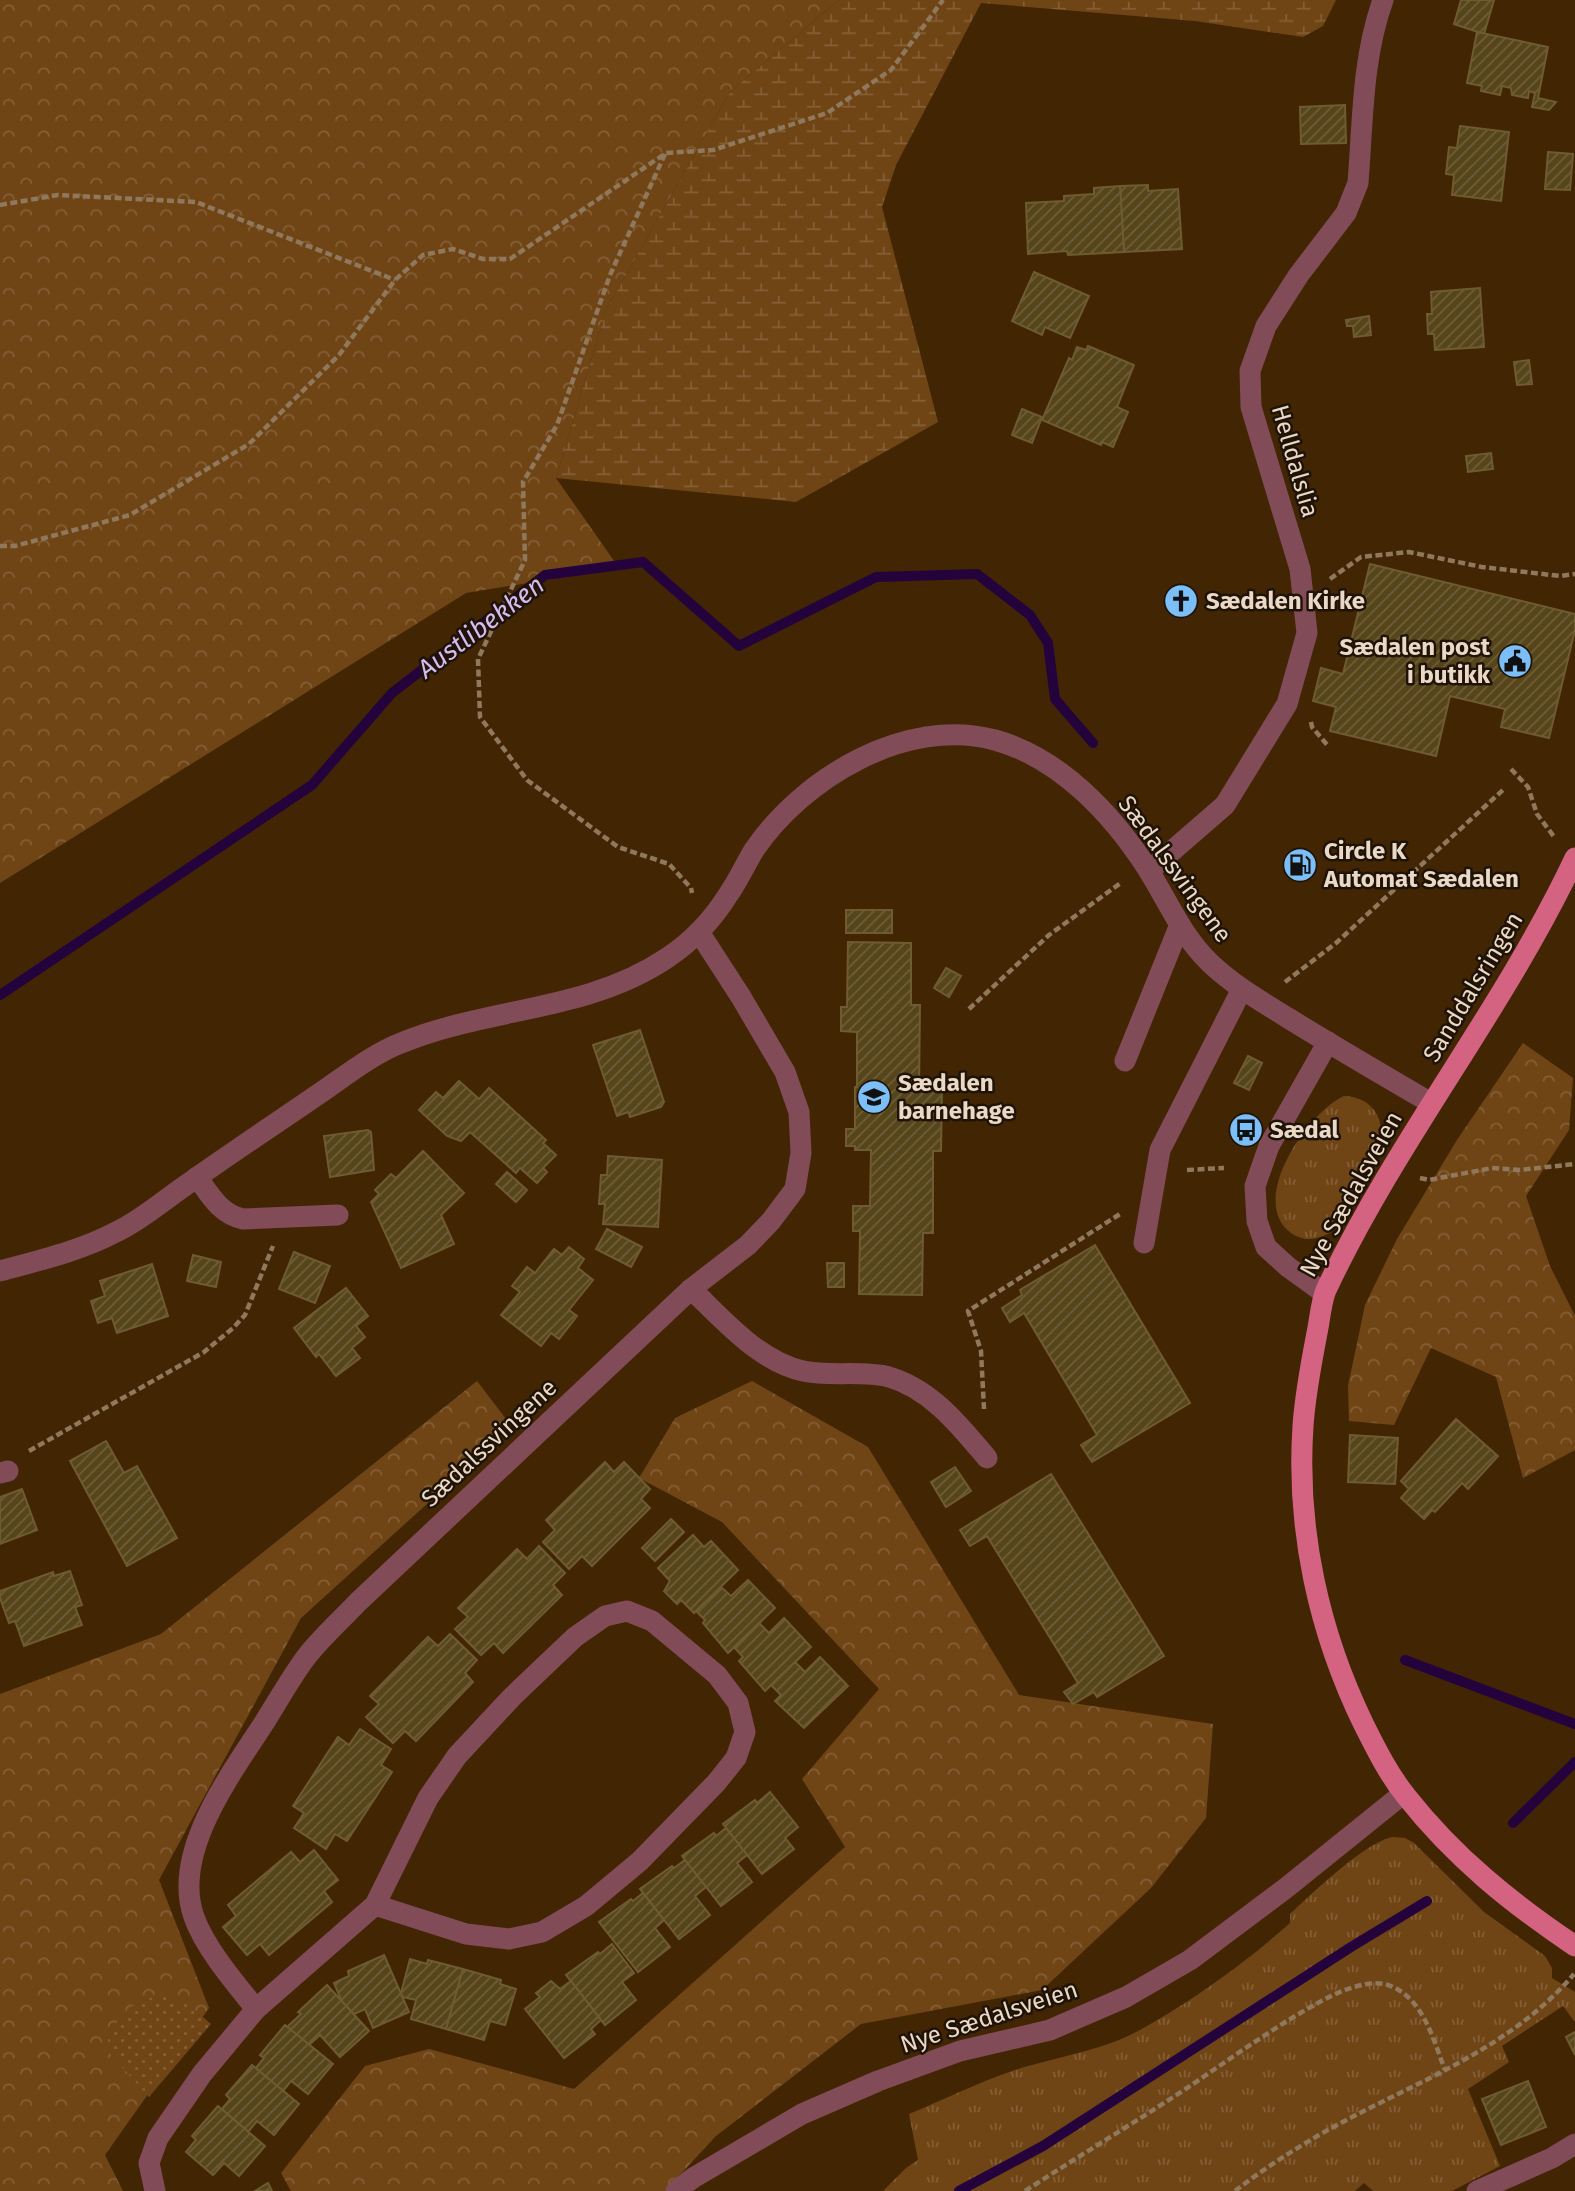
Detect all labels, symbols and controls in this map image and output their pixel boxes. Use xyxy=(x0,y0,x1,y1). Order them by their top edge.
street label: Helldalslia xyxy=(1266,402,1324,520)
water label: Austlibekken xyxy=(411,569,551,685)
church icon: Sædalen Kirke xyxy=(1162,582,1200,620)
place label: Sædalen Kirke xyxy=(1206,587,1365,615)
place label: Sædalen post i butikk xyxy=(1339,633,1491,689)
public building icon: Sædalen post i butikk xyxy=(1496,642,1534,680)
street label: Sædalssvingene xyxy=(1112,790,1238,948)
place label: Circle K Automat Sædalen xyxy=(1323,837,1519,893)
fuel station icon: Circle K Automat Sædalen xyxy=(1281,846,1319,884)
street label: Sanddalsringen xyxy=(1417,907,1529,1067)
place label: Sædalen barnehage xyxy=(898,1069,1015,1125)
school or university icon: Sædalen barnehage xyxy=(855,1078,893,1116)
street label: Nye Sædalsveien xyxy=(1294,1106,1408,1282)
bus stop icon: Sædal xyxy=(1227,1111,1265,1149)
place label: Sædal xyxy=(1270,1116,1340,1144)
street label: Sædalssvingene xyxy=(416,1373,562,1513)
street label: Nye Sædalsveien xyxy=(897,1975,1081,2059)

